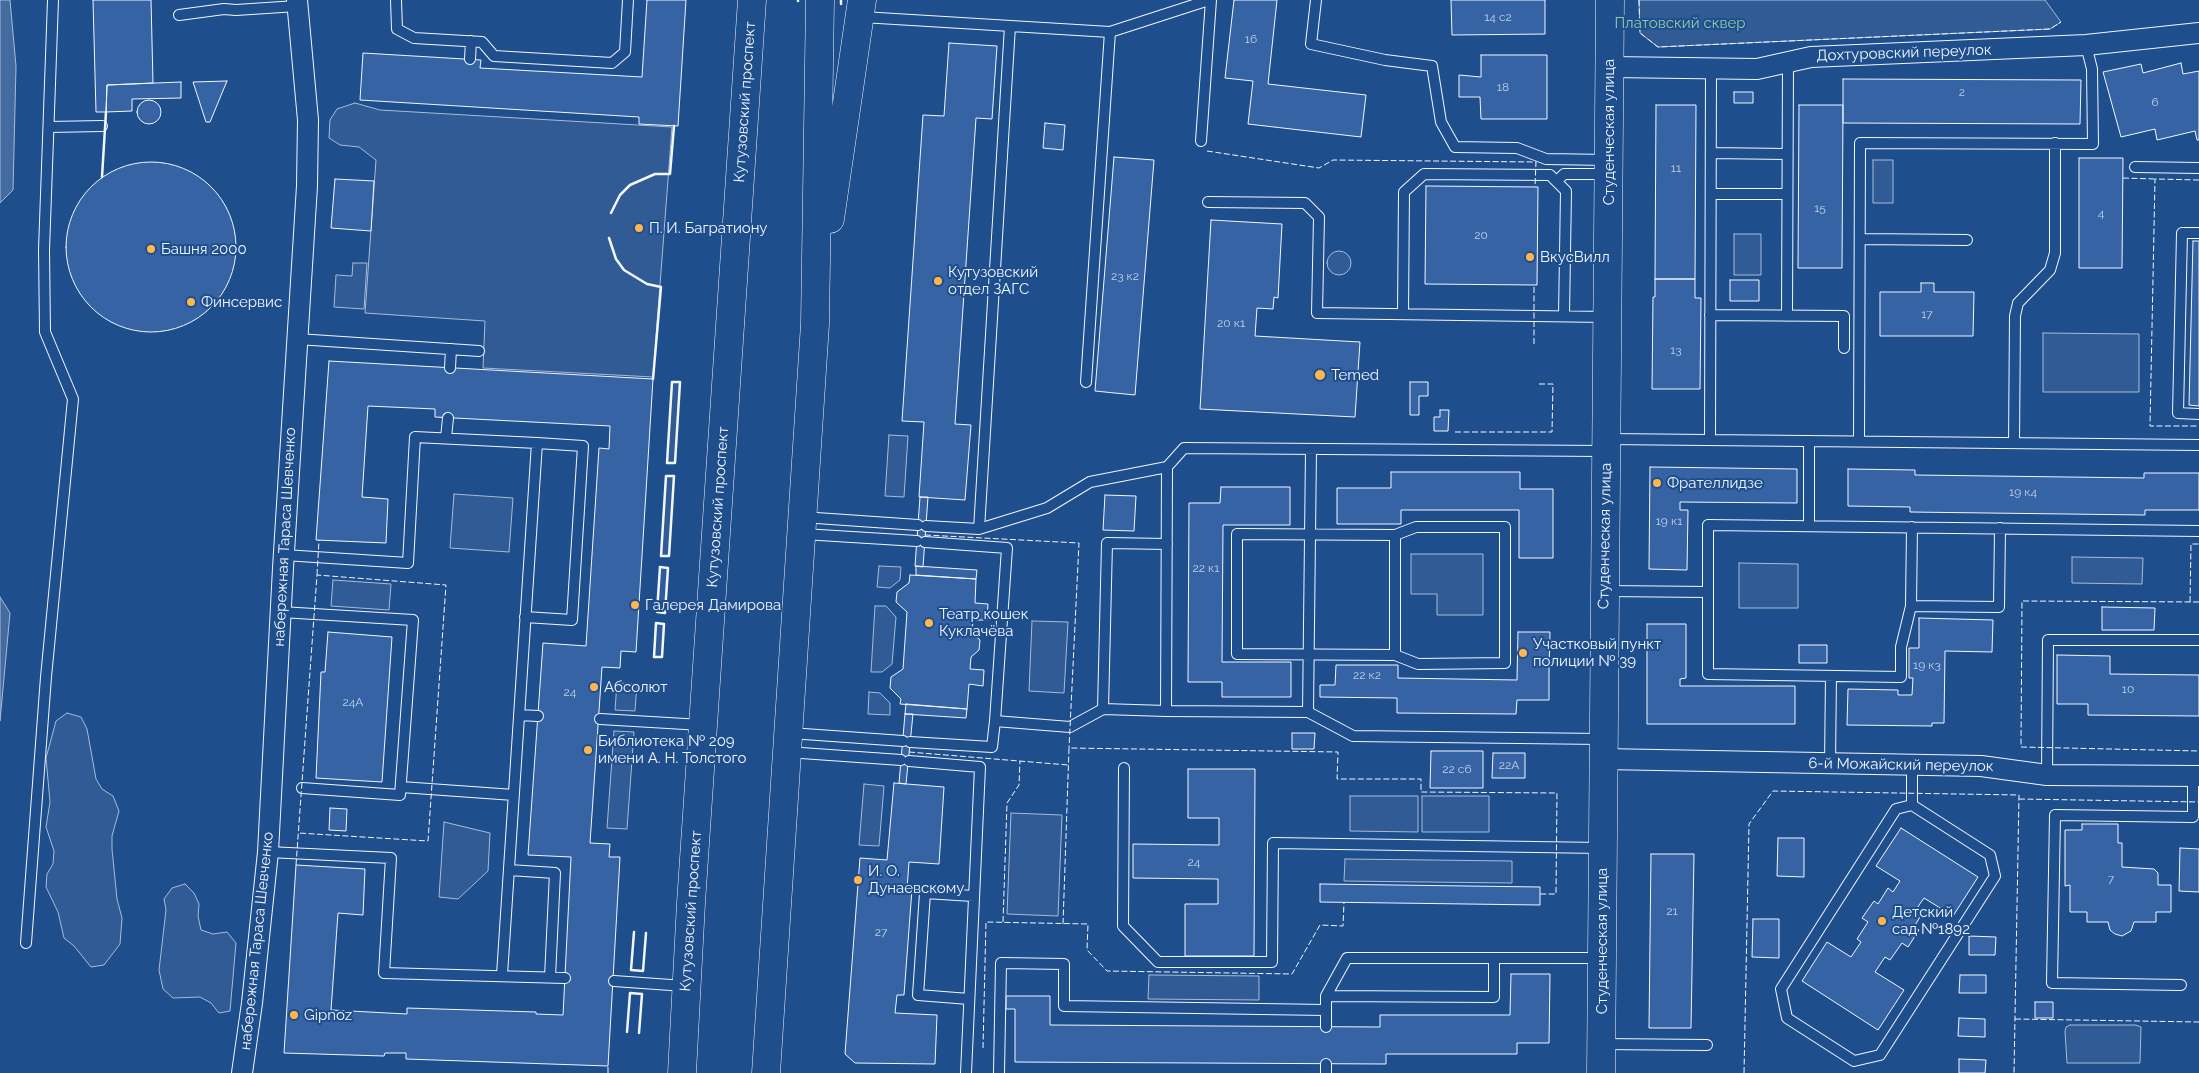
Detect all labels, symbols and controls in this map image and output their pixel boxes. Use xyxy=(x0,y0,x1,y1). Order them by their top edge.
house number: 14 с2 xyxy=(1484,10,1512,24)
park label: Платовский сквер xyxy=(1614,14,1746,32)
street label: Кутузовский проспект xyxy=(730,21,760,183)
house number: 16 xyxy=(1245,32,1257,46)
street label: Дохтуровский переулок xyxy=(1816,41,1992,65)
street label: Студенческая улица xyxy=(1600,59,1618,205)
house number: 18 xyxy=(1497,80,1509,94)
house number: 2 xyxy=(1959,85,1965,99)
house number: 6 xyxy=(2151,95,2159,109)
house number: 11 xyxy=(1671,161,1681,175)
house number: 15 xyxy=(1814,201,1826,215)
house number: 4 xyxy=(2098,206,2104,220)
place label: П. И. Багратиону xyxy=(649,219,767,237)
marker: П. И. Багратиону xyxy=(633,222,645,234)
house number: 20 xyxy=(1474,228,1488,242)
place label: Башня 2000 xyxy=(161,240,247,258)
marker: Башня 2000 xyxy=(145,243,157,255)
place label: ВкусВилл xyxy=(1540,248,1610,266)
marker: ВкусВилл xyxy=(1524,251,1536,263)
place label: Кутузовский отдел ЗАГС xyxy=(948,263,1038,298)
house number: 23 к2 xyxy=(1111,269,1139,283)
marker: Кутузовский отдел ЗАГС xyxy=(932,275,944,287)
place label: Финсервис xyxy=(201,293,282,311)
marker: Финсервис xyxy=(185,296,197,308)
house number: 17 xyxy=(1921,307,1933,321)
house number: 20 к1 xyxy=(1217,316,1245,330)
house number: 13 xyxy=(1670,343,1682,357)
place label: Temed xyxy=(1331,366,1379,384)
marker: Temed xyxy=(1313,368,1327,382)
street label: Кутузовский проспект xyxy=(703,426,733,588)
street label: набережная Тараса Шевченко xyxy=(270,427,300,647)
street label: Студенческая улица xyxy=(1595,463,1615,609)
place label: Фрателлидзе xyxy=(1667,474,1763,492)
marker: Фрателлидзе xyxy=(1651,477,1663,489)
house number: 19 к4 xyxy=(2009,485,2037,499)
house number: 19 к1 xyxy=(1656,514,1682,528)
house number: 22 к1 xyxy=(1193,561,1219,575)
place label: Галерея Дамирова xyxy=(645,596,781,614)
marker: Галерея Дамирова xyxy=(629,599,641,611)
place label: Театр кошек Куклачёва xyxy=(939,605,1028,640)
marker: Театр кошек Куклачёва xyxy=(923,617,935,629)
place label: Участковый пункт полиции № 39 xyxy=(1533,635,1661,670)
marker: Участковый пункт полиции № 39 xyxy=(1517,647,1529,659)
house number: 19 к3 xyxy=(1913,658,1941,672)
house number: 22 к2 xyxy=(1353,668,1381,682)
place label: Абсолют xyxy=(604,678,667,696)
marker: Абсолют xyxy=(588,681,600,693)
house number: 10 xyxy=(2122,682,2134,696)
house number: 24 xyxy=(564,685,576,699)
house number: 24А xyxy=(343,695,363,709)
place label: Библиотека № 209 имени А. Н. Толстого xyxy=(598,732,746,767)
marker: Библиотека № 209 имени А. Н. Толстого xyxy=(582,744,594,756)
street label: 6-й Можайский переулок xyxy=(1808,754,1994,776)
house number: 22А xyxy=(1499,758,1519,772)
house number: 22 с6 xyxy=(1442,762,1472,776)
street label: Кутузовский проспект xyxy=(676,830,706,992)
street label: набережная Тараса Шевченко xyxy=(237,831,277,1051)
house number: 24 xyxy=(1188,855,1200,869)
place label: И. О. Дунаевскому xyxy=(868,862,964,897)
street label: Студенческая улица xyxy=(1593,868,1611,1014)
house number: 7 xyxy=(2108,872,2114,886)
marker: И. О. Дунаевскому xyxy=(852,874,864,886)
place label: Детский сад №1892 xyxy=(1892,903,1970,938)
house number: 21 xyxy=(1666,904,1678,918)
marker: Детский сад №1892 xyxy=(1876,915,1888,927)
house number: 27 xyxy=(875,925,887,939)
place label: Gipnoz xyxy=(304,1006,352,1024)
marker: Gipnoz xyxy=(288,1009,300,1021)

